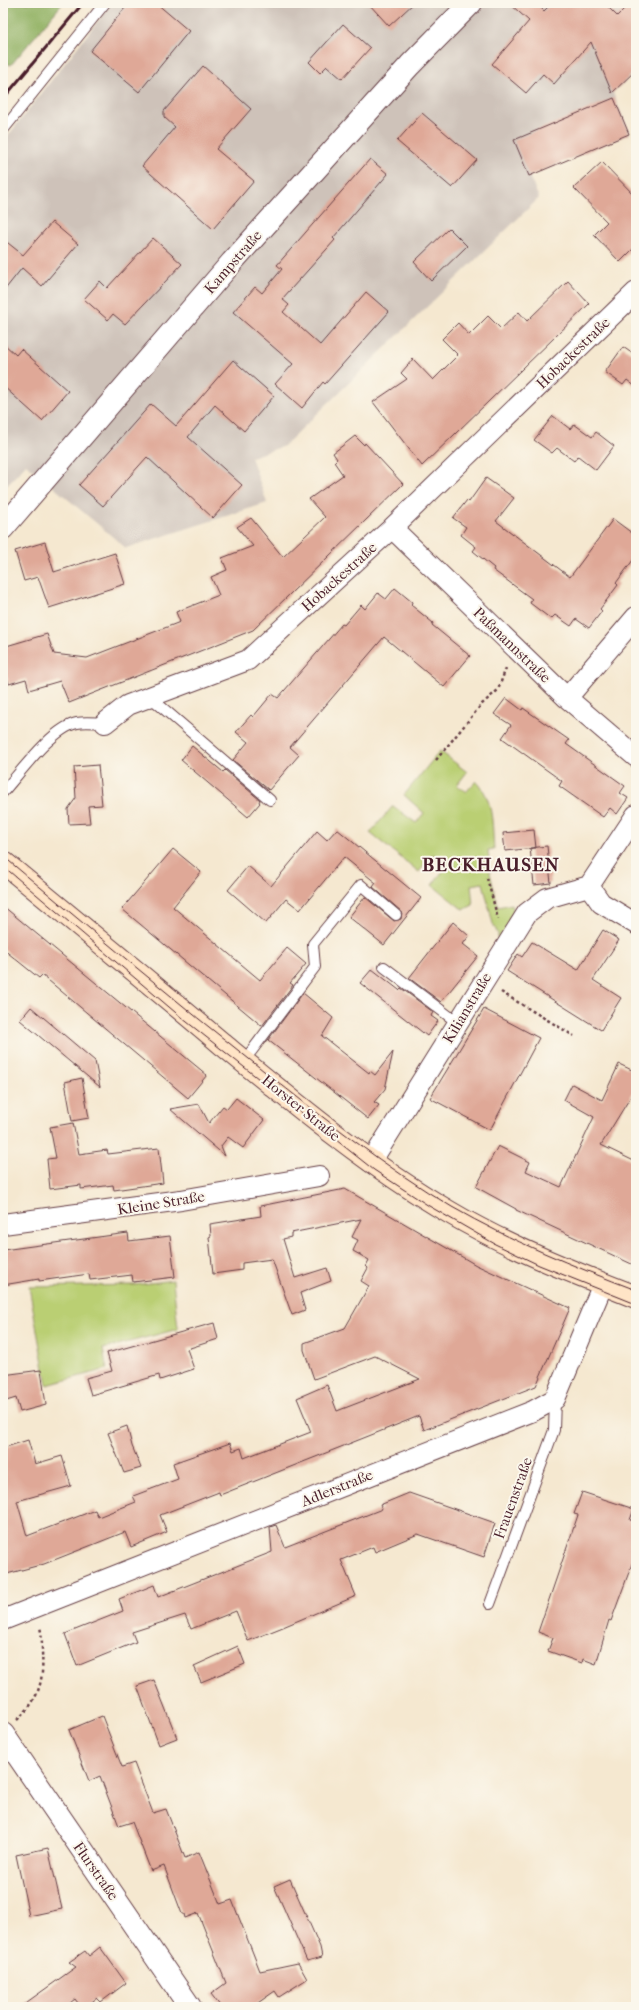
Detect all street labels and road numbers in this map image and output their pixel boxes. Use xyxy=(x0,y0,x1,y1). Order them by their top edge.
street label: Kampstraße xyxy=(200,226,266,298)
street label: Hobackestraße xyxy=(532,313,614,393)
street label: Hobackestraße xyxy=(298,538,381,616)
street label: Paßmannstraße xyxy=(470,604,555,687)
street label: Kilianstraße xyxy=(439,969,495,1047)
street label: Horster Straße xyxy=(258,1071,344,1145)
street label: Kleine Straße xyxy=(116,1187,207,1219)
street label: Frauenstraße xyxy=(490,1454,536,1541)
street label: Adlerstraße xyxy=(298,1465,376,1511)
street label: Flurstraße xyxy=(69,1838,123,1904)

